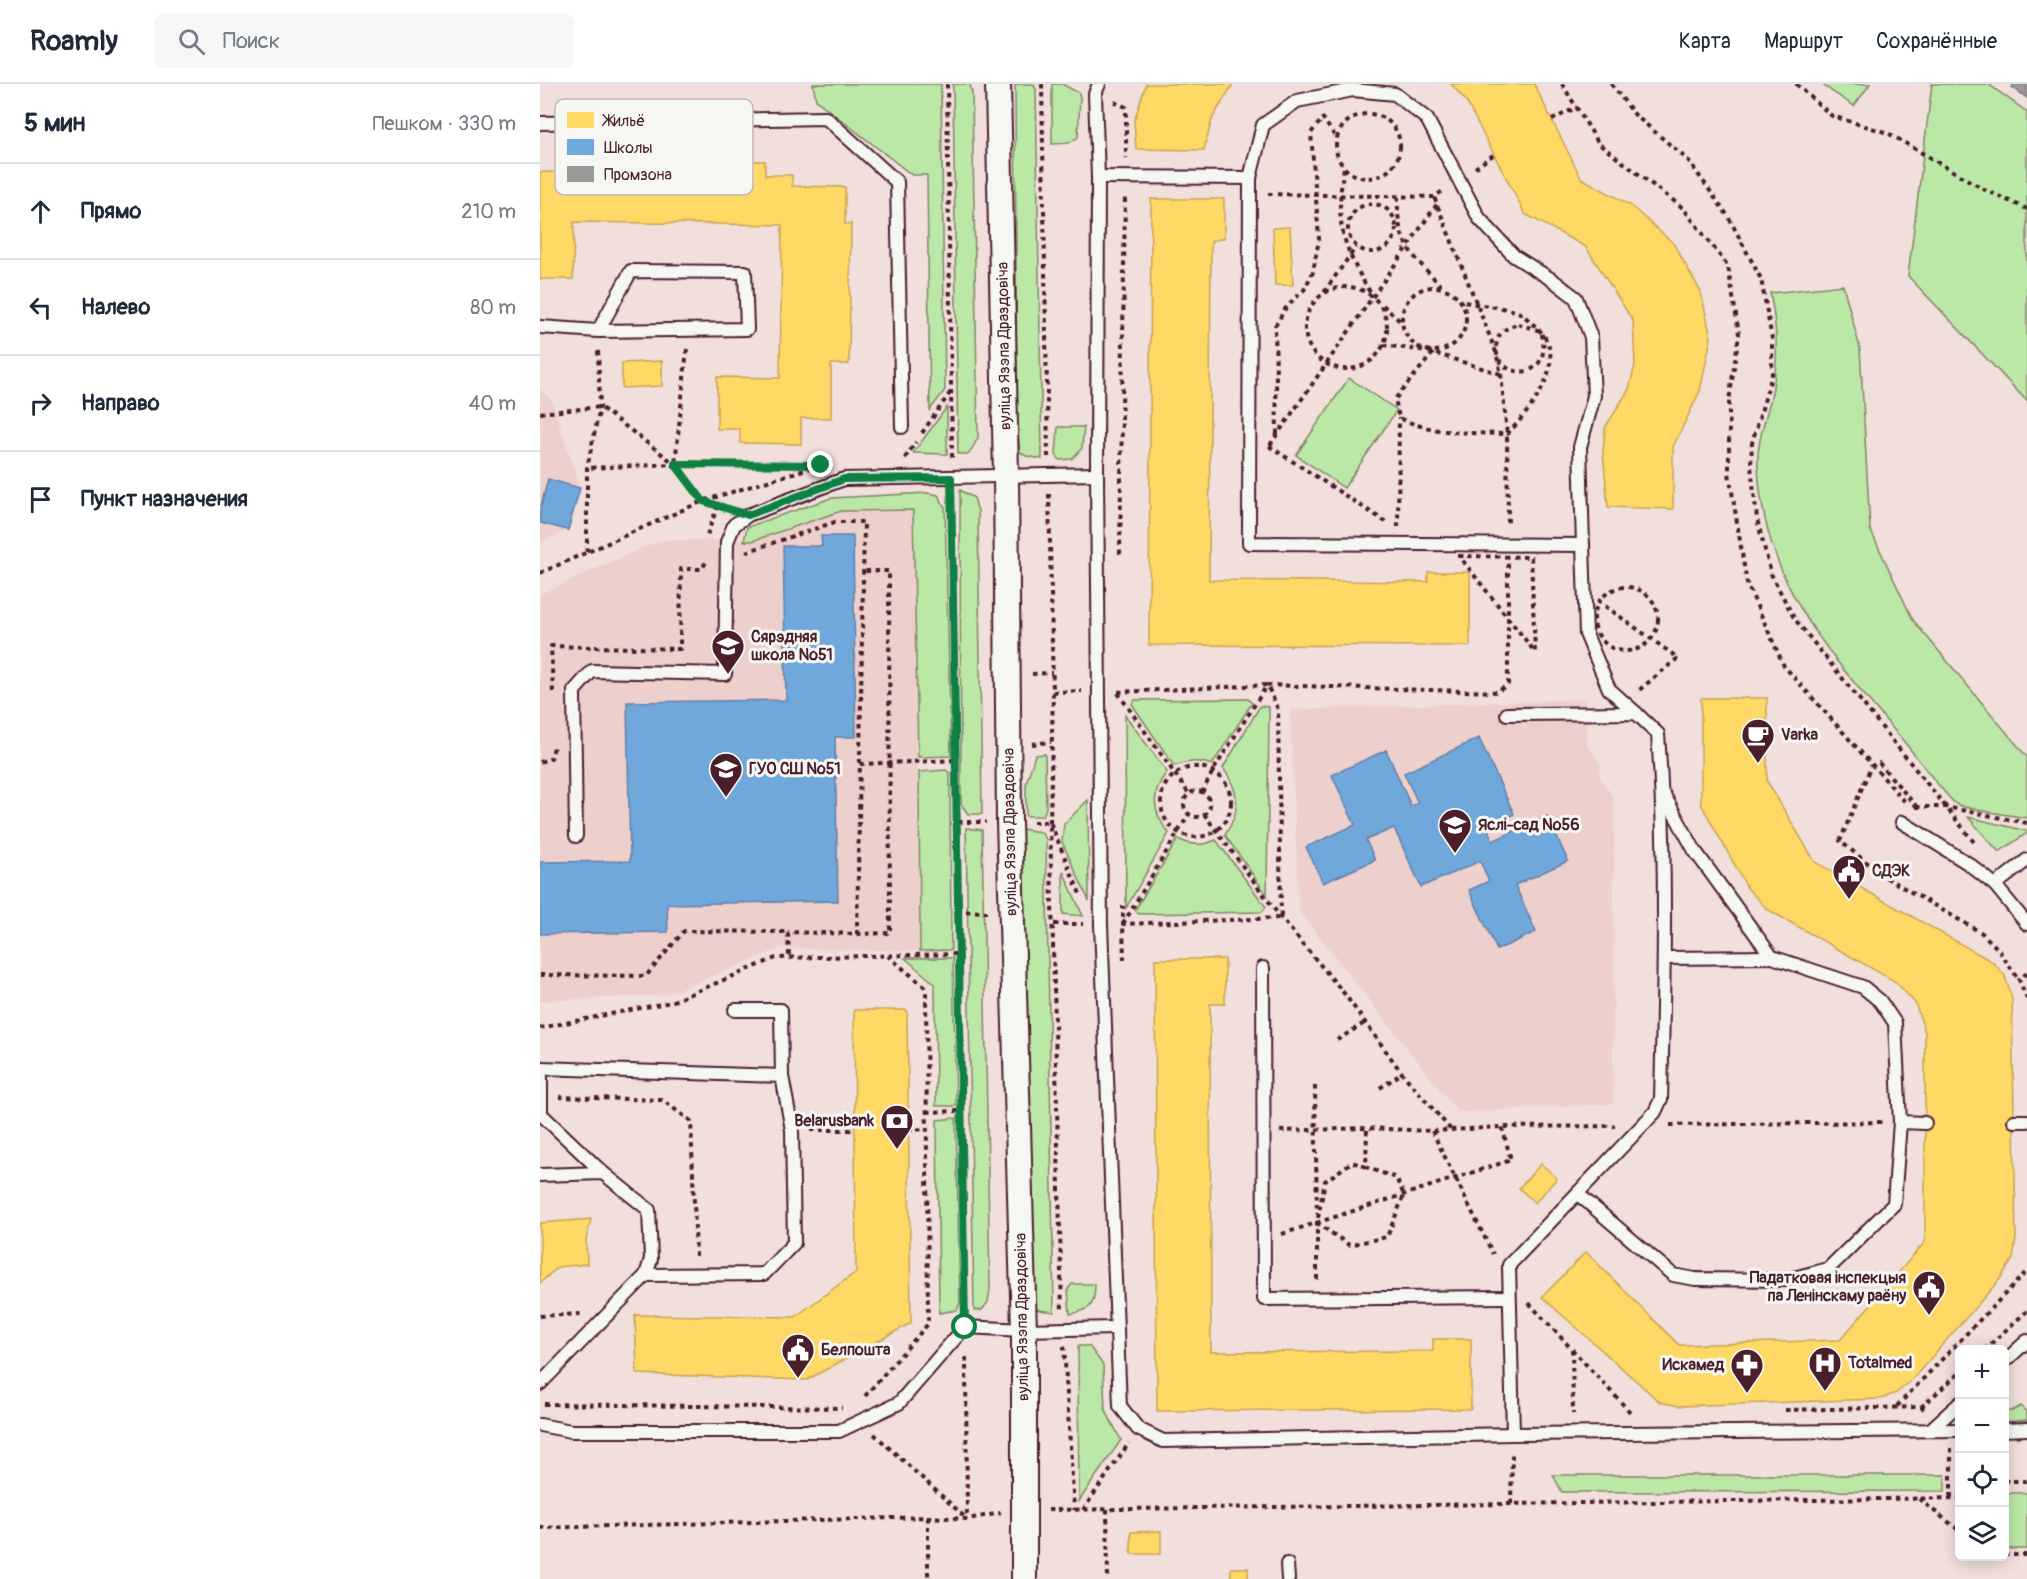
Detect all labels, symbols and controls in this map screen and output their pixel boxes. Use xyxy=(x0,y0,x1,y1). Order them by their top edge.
search box xyxy=(154,14,574,68)
text: Roamly xyxy=(30,24,118,59)
icon: search xyxy=(175,25,208,58)
text: Поиск xyxy=(223,27,280,55)
text: Карта xyxy=(1679,28,1731,55)
text: Маршрут xyxy=(1764,28,1843,55)
text: Сохранённые xyxy=(1876,28,1997,55)
legend xyxy=(555,99,753,195)
text: 5 мин xyxy=(24,107,85,139)
text: Пешком · 330 m xyxy=(373,111,516,136)
text: Жильё xyxy=(601,111,645,131)
text: Школы xyxy=(604,138,653,158)
text: Промзона xyxy=(604,165,672,185)
icon: ahead xyxy=(24,195,57,228)
text: Прямо xyxy=(81,197,141,225)
text: 210 m xyxy=(461,199,516,224)
street label: вуліца Язэпа Драздовіча xyxy=(993,262,1015,430)
icon: left xyxy=(24,291,57,324)
text: Налево xyxy=(81,293,150,321)
text: 80 m xyxy=(470,295,516,320)
icon: right xyxy=(24,387,57,420)
text: Направо xyxy=(81,389,160,417)
text: 40 m xyxy=(469,391,516,416)
route end xyxy=(807,451,833,477)
icon: arrive xyxy=(24,483,57,516)
text: Пункт назначения xyxy=(81,485,248,513)
place label: Сярэдняя школа №51 xyxy=(751,627,833,665)
school or university icon: Сярэдняя школа №51 xyxy=(710,628,746,675)
cafe icon: Varka xyxy=(1740,717,1776,764)
place label: Varka xyxy=(1781,725,1818,745)
street label: вуліца Язэпа Драздовіча xyxy=(999,748,1021,916)
school or university icon: ГУО СШ №51 xyxy=(708,751,744,798)
place label: ГУО СШ №51 xyxy=(749,759,841,779)
school or university icon: Яслі-сад №56 xyxy=(1437,807,1473,854)
place label: Яслі-сад №56 xyxy=(1478,815,1580,835)
public building icon: СДЭК xyxy=(1831,853,1867,900)
place label: СДЭК xyxy=(1872,861,1910,881)
bank icon: Belarusbank xyxy=(879,1103,915,1150)
place label: Belarusbank xyxy=(794,1111,874,1131)
street label: вуліца Язэпа Драздовіча xyxy=(1011,1233,1033,1401)
place label: Падатковая інспекцыя па Ленінскаму раёну xyxy=(1750,1268,1906,1306)
public building icon: Падатковая інспекцыя па Ленінскаму раёну xyxy=(1911,1269,1947,1316)
route start xyxy=(951,1313,977,1339)
public building icon: Белпошта xyxy=(780,1332,816,1379)
place label: Белпошта xyxy=(821,1340,891,1360)
hospital icon: Totalmed xyxy=(1807,1345,1843,1392)
map controls xyxy=(1955,1345,2009,1561)
button: + xyxy=(1955,1345,2009,1399)
pharmacy icon: Искамед xyxy=(1729,1347,1765,1394)
place label: Totalmed xyxy=(1847,1353,1913,1373)
place label: Искамед xyxy=(1663,1355,1724,1375)
button: − xyxy=(1955,1399,2009,1453)
button: locate xyxy=(1955,1453,2009,1507)
button: layers xyxy=(1955,1507,2009,1561)

